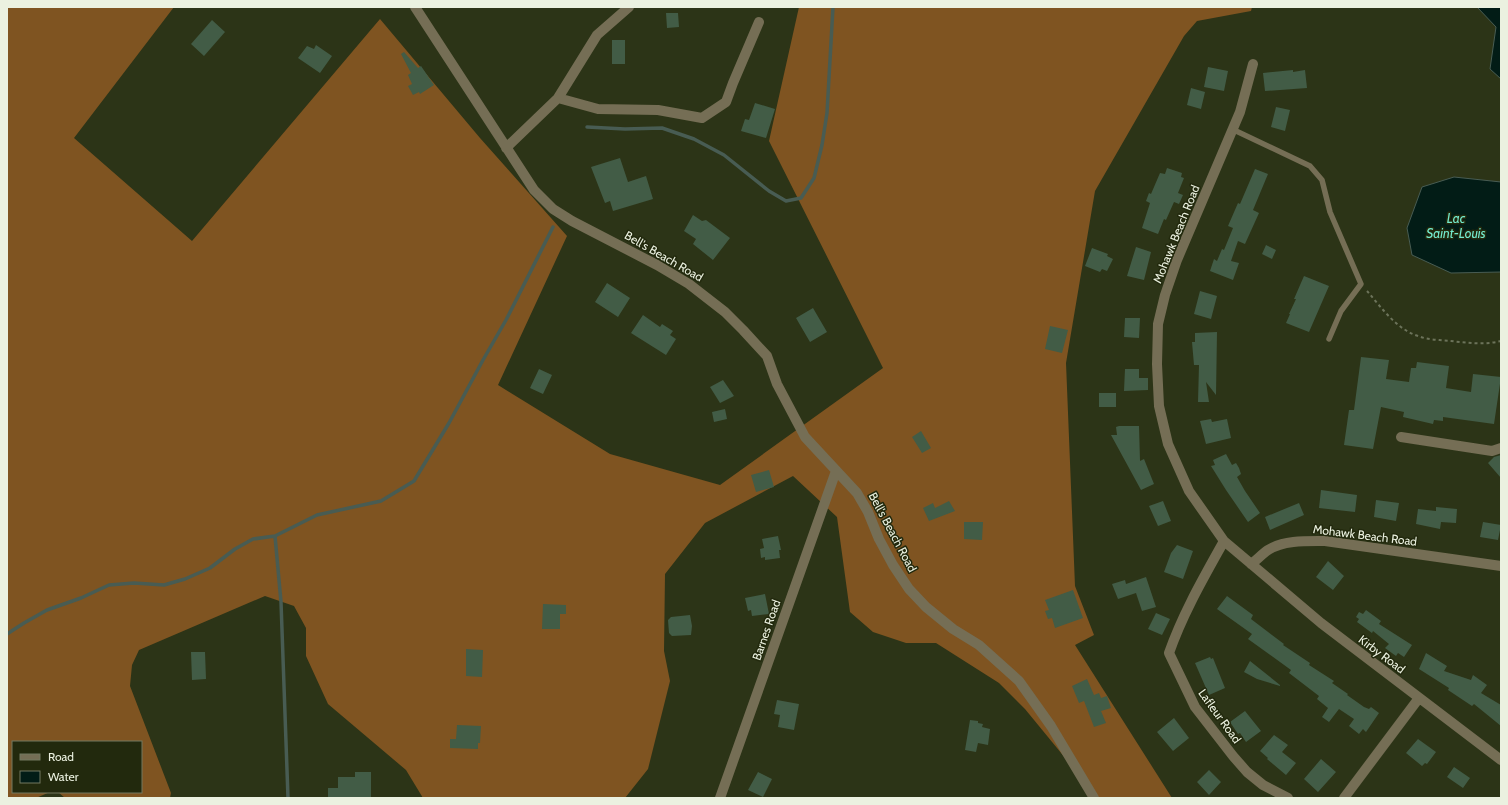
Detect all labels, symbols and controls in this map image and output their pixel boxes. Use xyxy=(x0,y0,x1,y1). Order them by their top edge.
street label: Mohawk Beach Road xyxy=(1149,183,1203,285)
water label: Lac Saint-Louis xyxy=(1426,210,1486,241)
street label: Bell's Beach Road xyxy=(622,227,706,285)
street label: Bell's Beach Road xyxy=(866,490,920,574)
street label: Mohawk Beach Road xyxy=(1312,521,1418,549)
street label: Barnes Road xyxy=(749,598,783,662)
street label: Kirby Road xyxy=(1356,632,1408,676)
street label: Lafleur Road xyxy=(1195,686,1245,746)
legend xyxy=(12,741,142,793)
text: Road xyxy=(48,749,74,764)
text: Water xyxy=(48,769,79,784)

